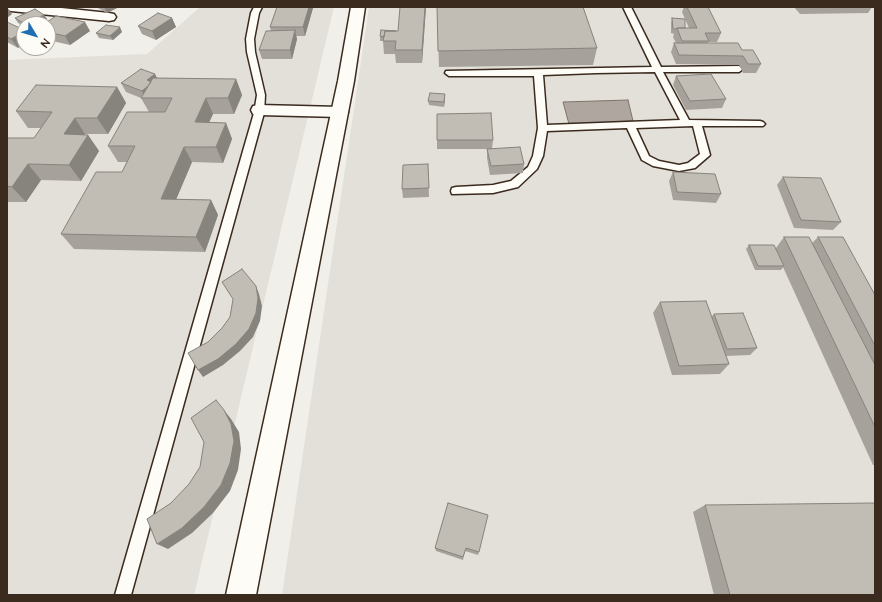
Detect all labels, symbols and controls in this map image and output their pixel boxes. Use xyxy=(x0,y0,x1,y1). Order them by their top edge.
north arrow xyxy=(16,16,56,56)
text: N xyxy=(37,36,53,50)

